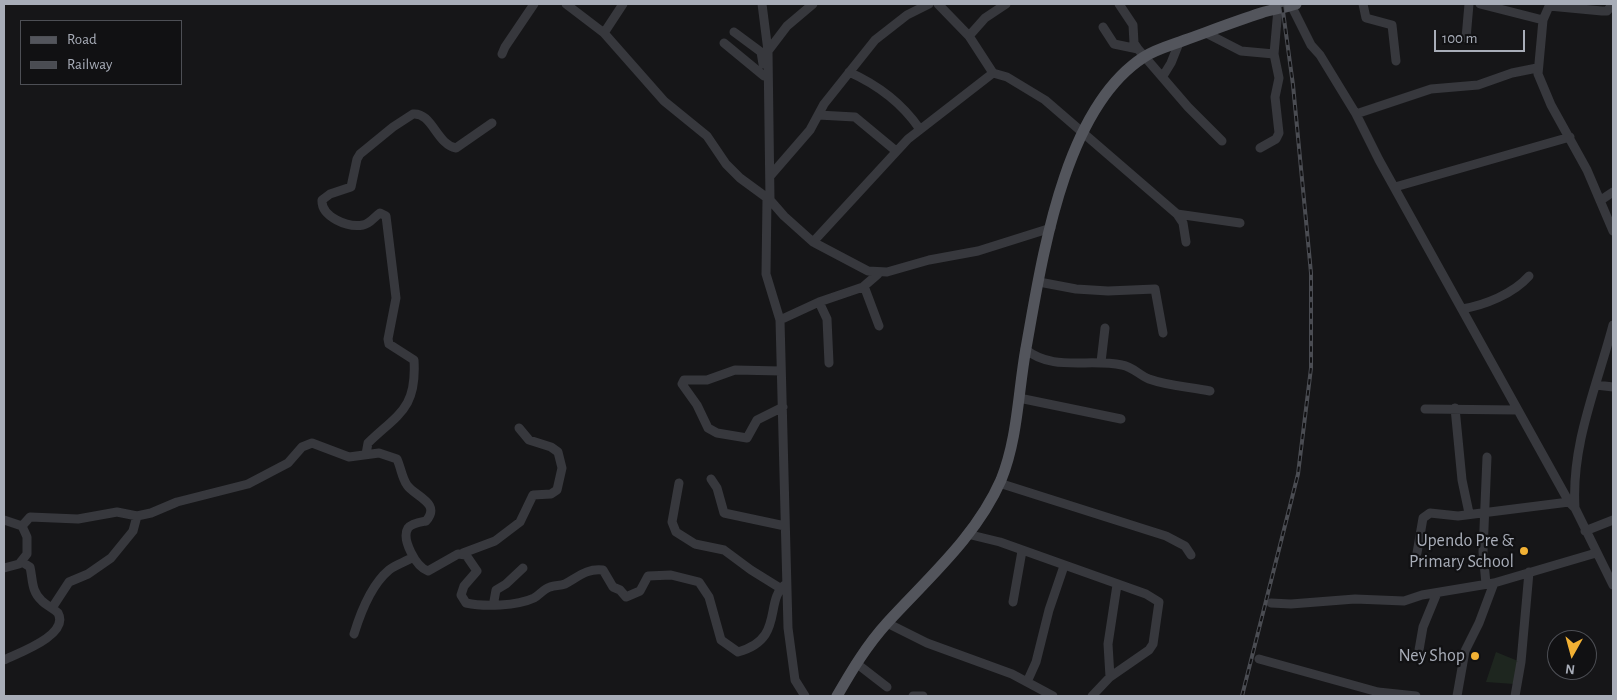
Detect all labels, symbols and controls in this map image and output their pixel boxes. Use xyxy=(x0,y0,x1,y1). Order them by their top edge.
legend xyxy=(20,20,182,85)
scale bar xyxy=(1437,20,1528,52)
text: 100 m xyxy=(1442,31,1477,46)
text: Road xyxy=(67,32,97,47)
text: Railway xyxy=(67,57,112,72)
place label: Upendo Pre & Primary School xyxy=(1409,530,1514,572)
marker: Upendo Pre & Primary School xyxy=(1518,545,1530,557)
north arrow xyxy=(1547,630,1597,680)
place label: Ney Shop xyxy=(1398,645,1465,667)
marker: Ney Shop xyxy=(1469,650,1481,662)
text: N xyxy=(1565,661,1576,676)

